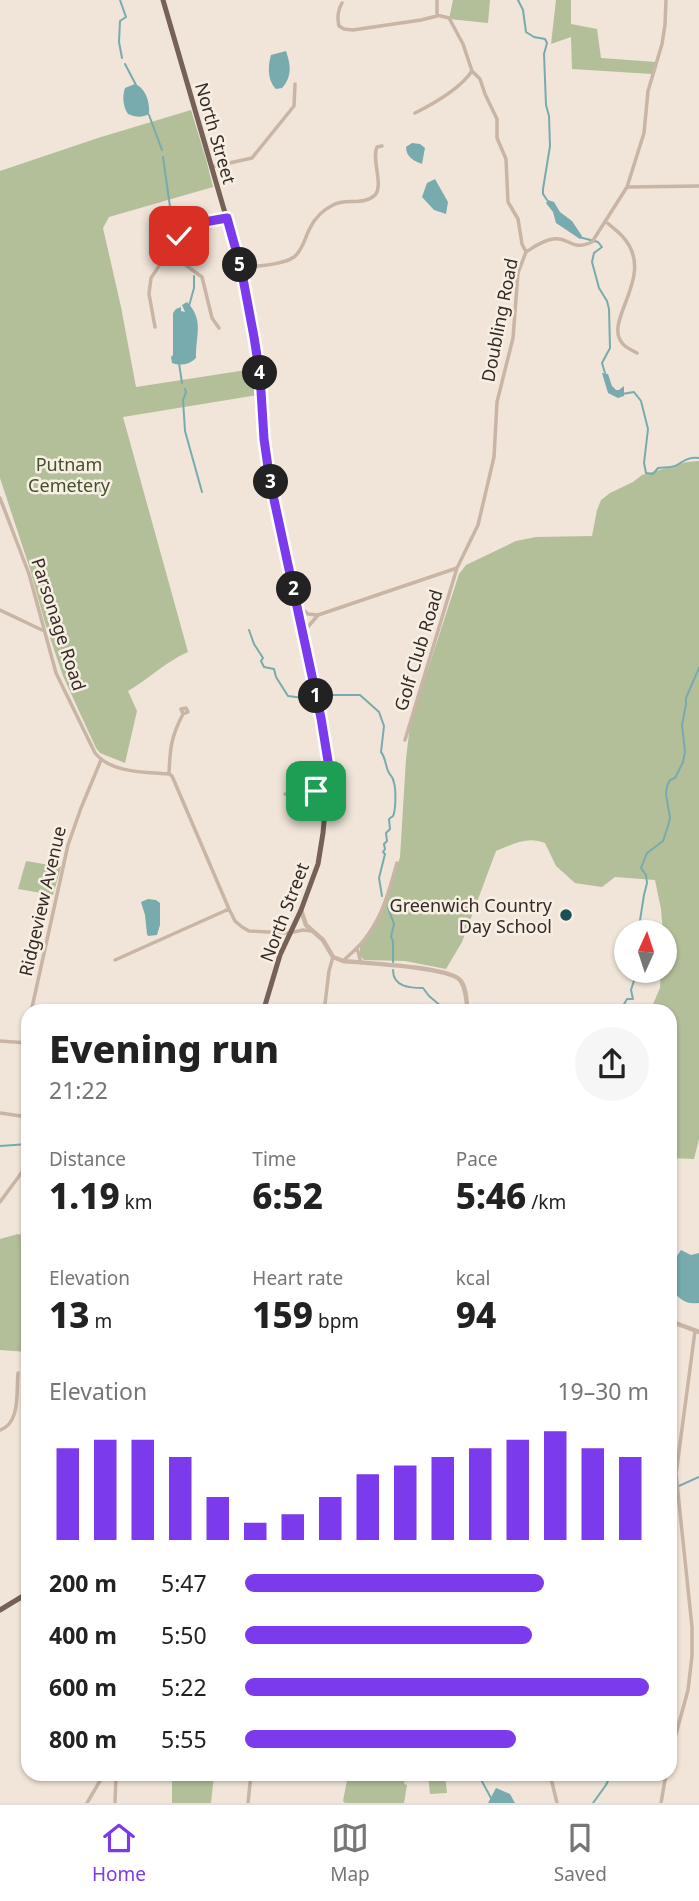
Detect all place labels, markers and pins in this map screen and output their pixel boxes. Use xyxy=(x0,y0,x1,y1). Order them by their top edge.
pin xyxy=(149,206,209,266)
pin: 5 xyxy=(222,247,258,282)
pin: 4 xyxy=(243,356,278,390)
pin: 3 xyxy=(254,464,288,500)
pin: 2 xyxy=(276,572,312,606)
pin: 1 xyxy=(298,678,334,714)
pin xyxy=(286,761,346,821)
place label: Greenwich Country Day School xyxy=(390,893,553,938)
marker: Greenwich Country Day School xyxy=(558,907,574,923)

